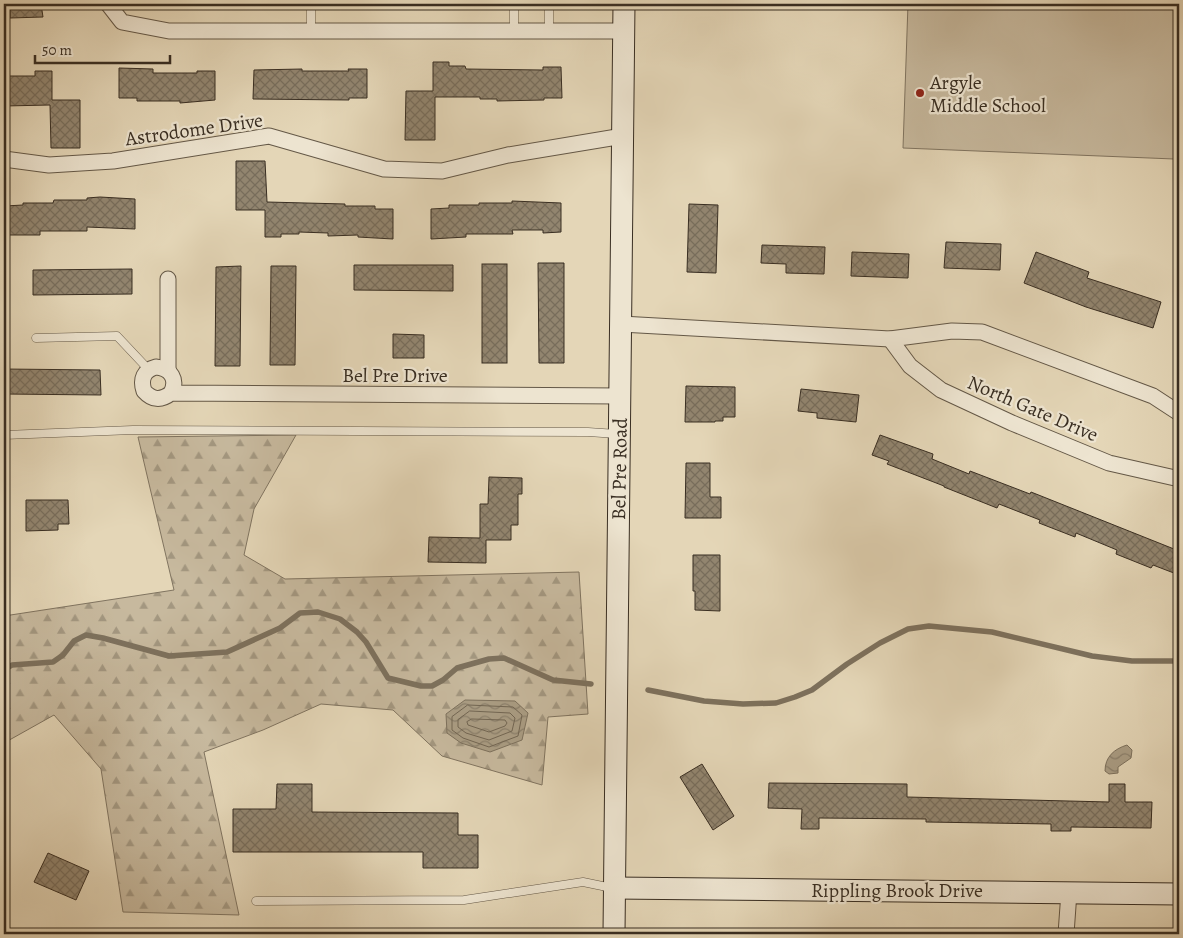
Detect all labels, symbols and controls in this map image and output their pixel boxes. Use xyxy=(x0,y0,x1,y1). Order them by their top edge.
scale bar xyxy=(35,32,170,64)
text: 50 m xyxy=(42,40,72,60)
place label: Argyle Middle School xyxy=(929,69,1046,119)
marker: Argyle Middle School xyxy=(914,87,926,99)
street label: Astrodome Drive xyxy=(122,106,265,153)
street label: Bel Pre Drive xyxy=(342,362,448,389)
street label: North Gate Drive xyxy=(963,369,1102,448)
street label: Bel Pre Road xyxy=(605,417,634,520)
street label: Rippling Brook Drive xyxy=(811,877,983,904)

